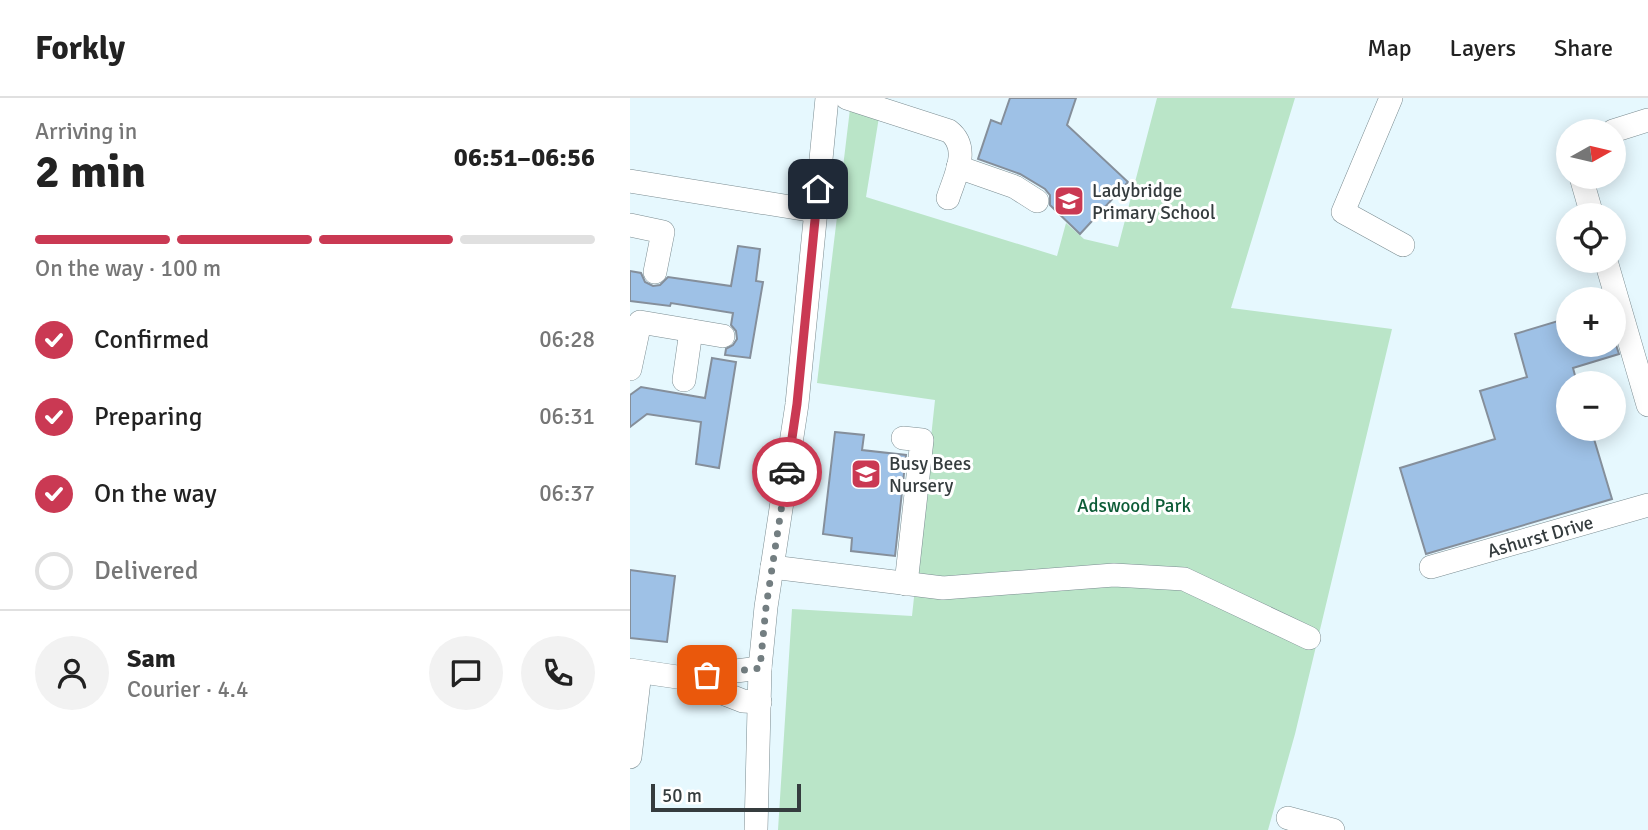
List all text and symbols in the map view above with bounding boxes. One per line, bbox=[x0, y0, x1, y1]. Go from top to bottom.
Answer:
text: Forkly bbox=[35, 28, 125, 69]
text: Map bbox=[1367, 33, 1412, 63]
text: Layers bbox=[1450, 33, 1516, 63]
text: Share bbox=[1554, 33, 1613, 63]
text: Arriving in bbox=[35, 117, 137, 146]
north arrow bbox=[1556, 119, 1626, 189]
map controls bbox=[1556, 119, 1626, 441]
text: 06:51–06:56 bbox=[454, 142, 595, 174]
text: 2 min bbox=[35, 144, 146, 200]
pin bbox=[788, 159, 848, 219]
icon: home bbox=[799, 170, 837, 208]
place label: Ladybridge Primary School bbox=[1092, 179, 1215, 225]
school or university icon: Ladybridge Primary School bbox=[1052, 184, 1086, 218]
button: locate bbox=[1556, 203, 1626, 273]
text: On the way · 100 m bbox=[35, 254, 221, 283]
button: + bbox=[1556, 287, 1626, 357]
icon: check bbox=[35, 321, 73, 359]
text: Confirmed bbox=[94, 324, 209, 356]
text: 06:28 bbox=[539, 325, 595, 354]
button: − bbox=[1556, 371, 1626, 441]
icon: check bbox=[35, 398, 73, 436]
text: Preparing bbox=[94, 401, 202, 433]
text: 06:31 bbox=[539, 402, 595, 431]
courier bbox=[752, 437, 822, 507]
place label: Busy Bees Nursery bbox=[889, 452, 971, 498]
icon: car bbox=[768, 453, 806, 491]
school or university icon: Busy Bees Nursery bbox=[849, 457, 883, 491]
icon: check bbox=[35, 475, 73, 513]
text: On the way bbox=[94, 478, 217, 510]
text: 06:37 bbox=[539, 479, 595, 508]
park label: Adswood Park bbox=[1077, 494, 1191, 518]
street label: Ashurst Drive bbox=[1484, 510, 1596, 564]
text: Delivered bbox=[94, 555, 199, 587]
button: person bbox=[35, 636, 109, 710]
button: chat bbox=[429, 636, 503, 710]
button: phone bbox=[521, 636, 595, 710]
text: Sam bbox=[127, 643, 176, 675]
pin bbox=[677, 645, 737, 705]
icon: bag bbox=[688, 656, 726, 694]
text: Courier · 4.4 bbox=[127, 675, 248, 704]
scale bar bbox=[651, 781, 802, 813]
text: 50 m bbox=[662, 784, 702, 808]

